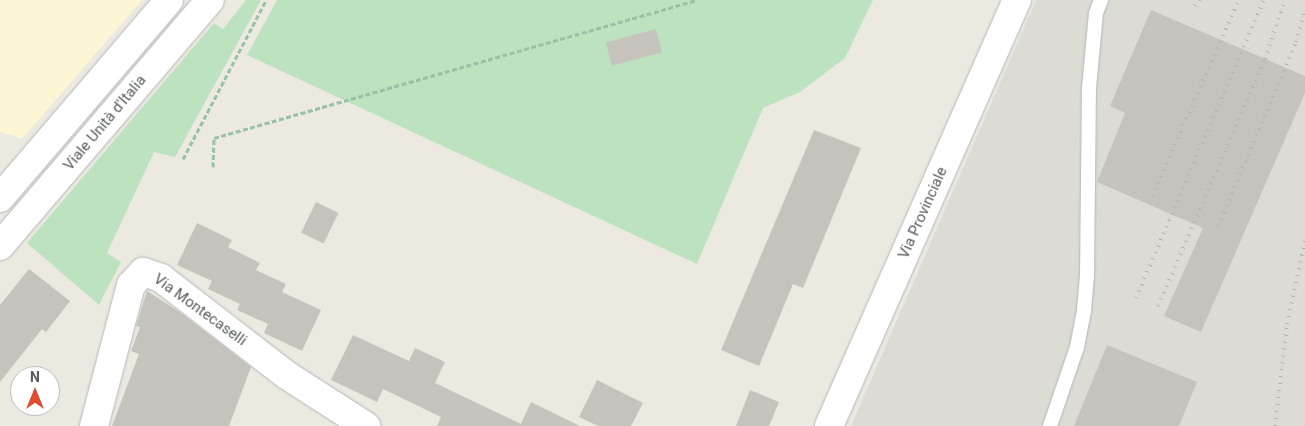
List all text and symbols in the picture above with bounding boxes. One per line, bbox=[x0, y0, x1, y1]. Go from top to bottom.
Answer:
street label: Viale Unità d'Italia bbox=[60, 72, 150, 174]
street label: Via Provinciale bbox=[895, 164, 951, 262]
street label: Via Montecaselli bbox=[150, 270, 250, 350]
north arrow bbox=[10, 366, 60, 416]
text: N bbox=[30, 369, 40, 385]

